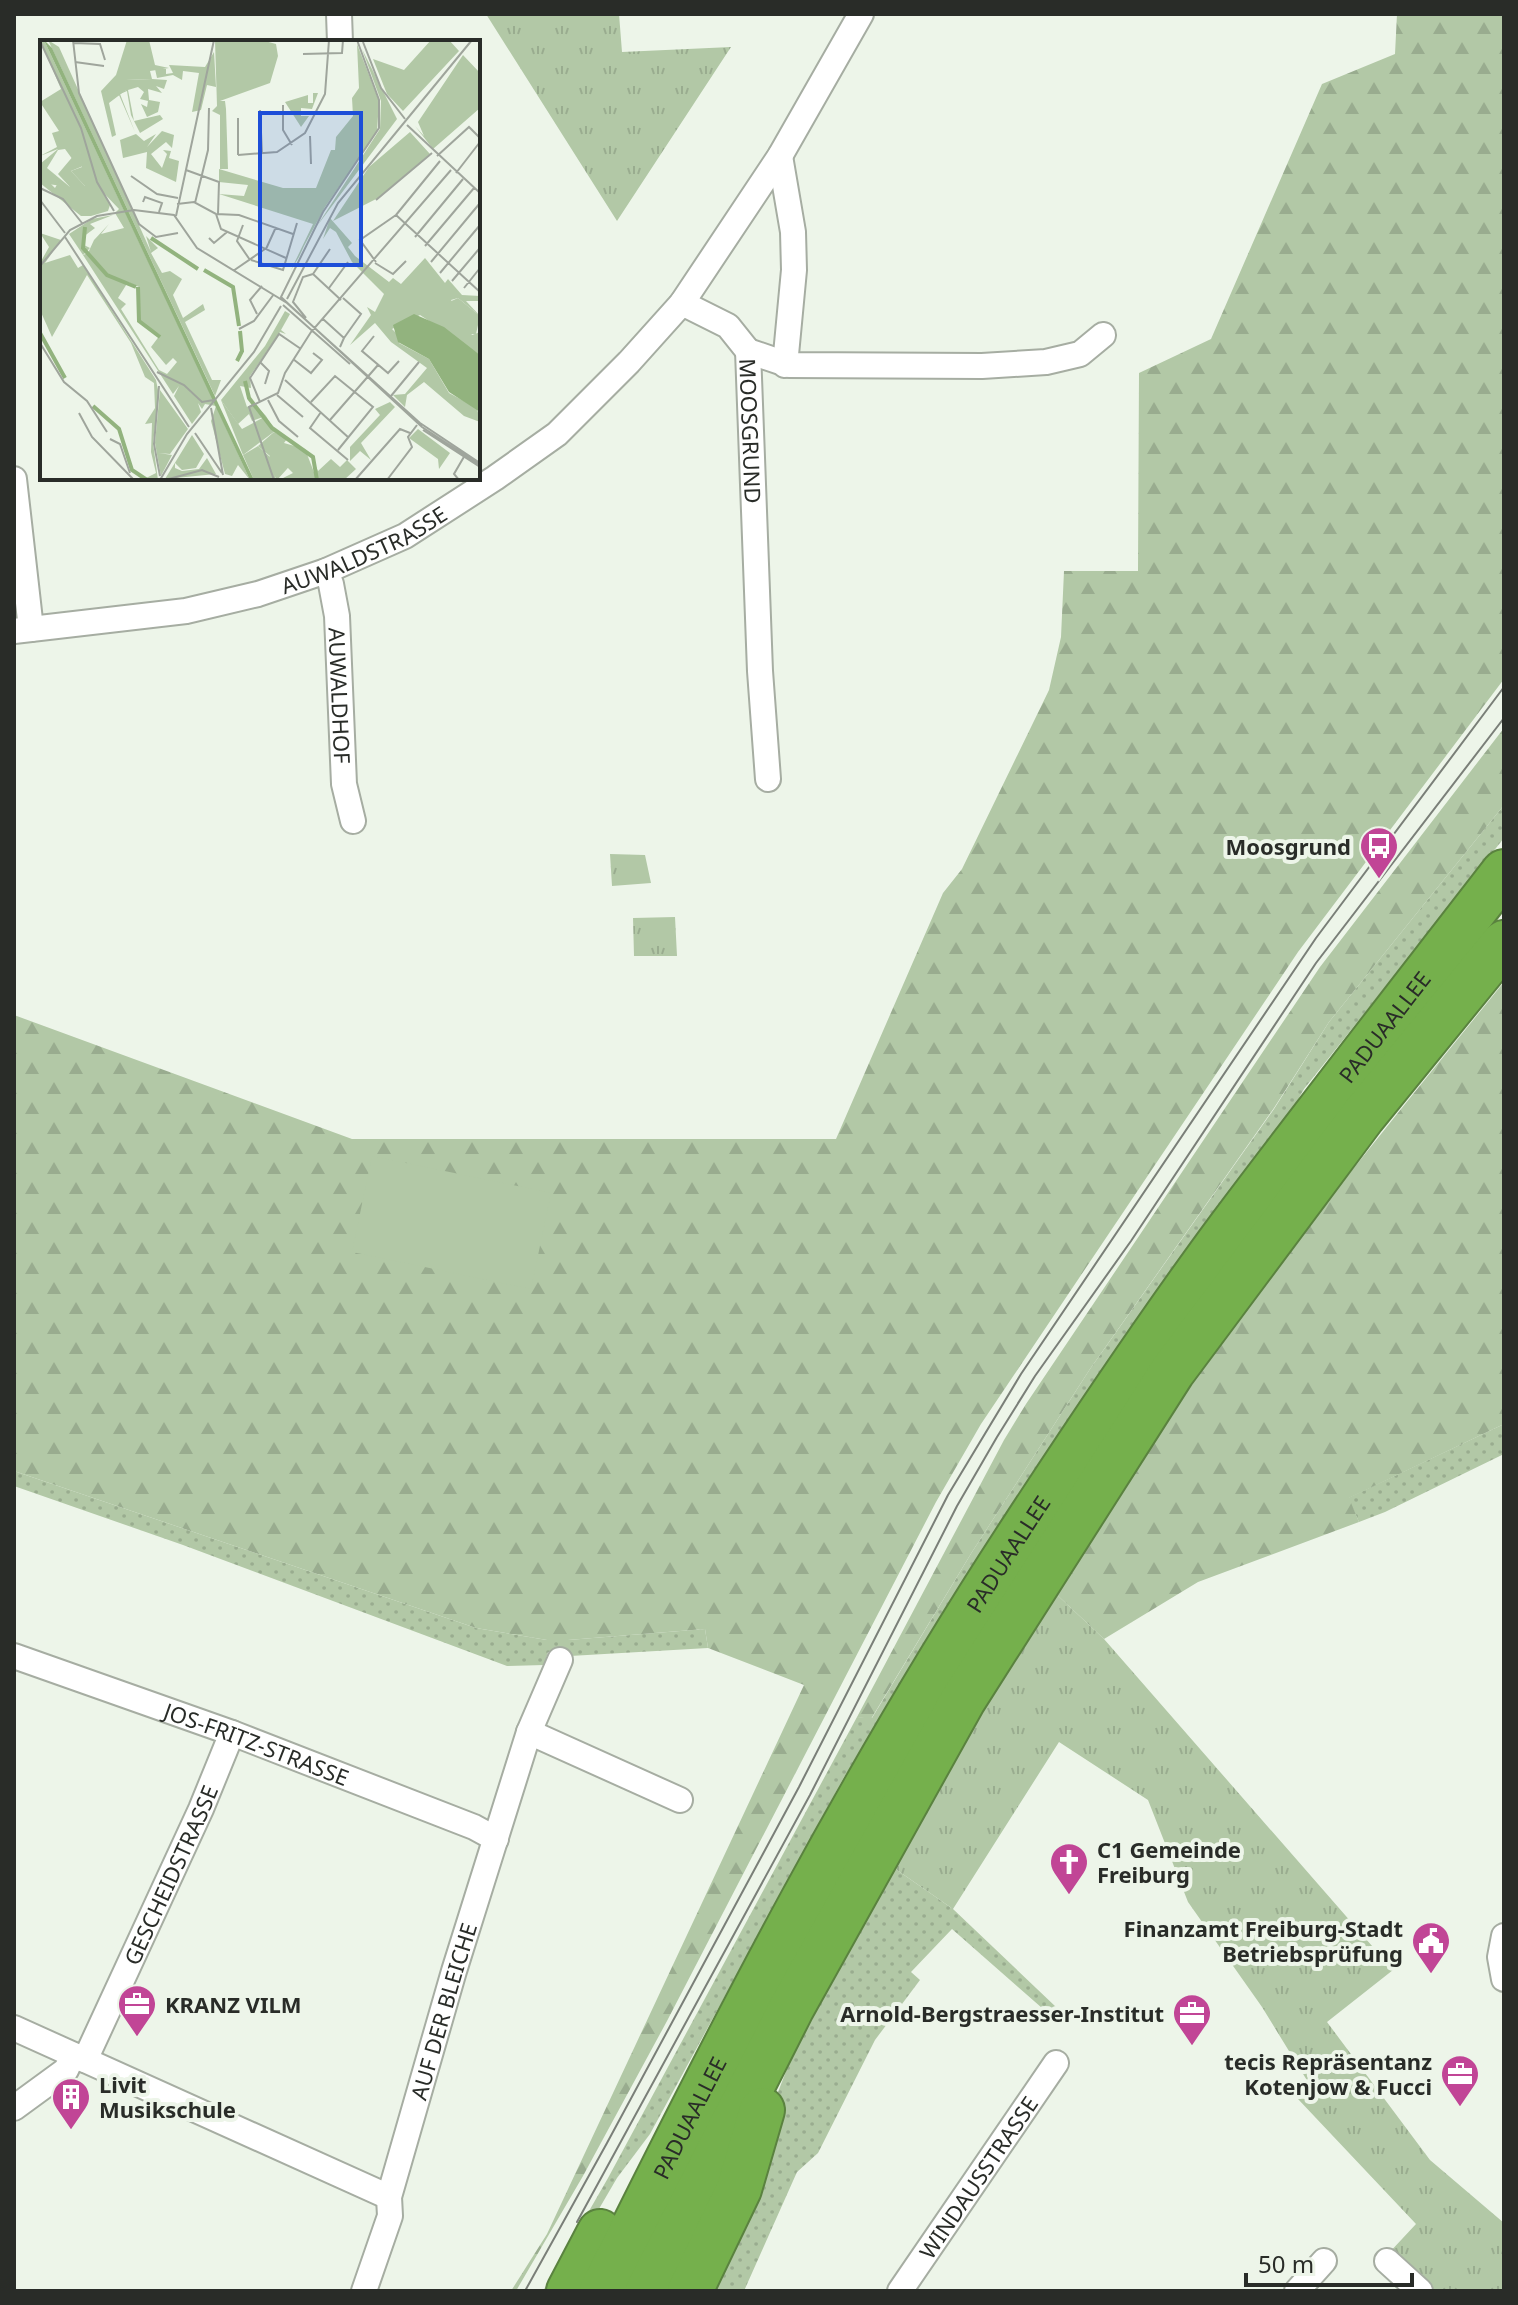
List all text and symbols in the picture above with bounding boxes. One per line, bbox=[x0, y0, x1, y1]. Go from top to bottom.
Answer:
inset map bbox=[40, 40, 480, 480]
street label: MOOSGRUND bbox=[733, 358, 769, 504]
street label: AUWALDSTRASSE bbox=[277, 498, 452, 600]
street label: AUWALDHOF bbox=[322, 627, 358, 764]
bus stop icon: Moosgrund bbox=[1358, 825, 1400, 880]
place label: Moosgrund bbox=[1225, 831, 1351, 861]
street label: PADUAALLEE bbox=[1331, 965, 1437, 1089]
street label: PADUAALLEE bbox=[959, 1489, 1056, 1618]
street label: JOS-FRITZ-STRASSE bbox=[158, 1695, 353, 1792]
street label: GESCHEIDSTRASSE bbox=[116, 1780, 224, 1970]
place label: C1 Gemeinde Freiburg bbox=[1097, 1834, 1241, 1889]
church icon: C1 Gemeinde Freiburg bbox=[1048, 1841, 1090, 1896]
place label: Finanzamt Freiburg-Stadt Betriebsprüfung bbox=[1124, 1913, 1403, 1968]
street label: AUF DER BLEICHE bbox=[403, 1919, 483, 2103]
public building icon: Finanzamt Freiburg-Stadt Betriebsprüfung bbox=[1410, 1920, 1452, 1975]
office icon: KRANZ VILM bbox=[116, 1983, 158, 2038]
place label: KRANZ VILM bbox=[165, 1989, 302, 2019]
office icon: Arnold-Bergstraesser-Institut bbox=[1171, 1992, 1213, 2047]
place label: Arnold-Bergstraesser-Institut bbox=[840, 1998, 1164, 2028]
place label: tecis Repräsentanz Kotenjow & Fucci bbox=[1224, 2046, 1432, 2101]
street label: PADUAALLEE bbox=[645, 2051, 733, 2184]
office icon: tecis Repräsentanz Kotenjow & Fucci bbox=[1439, 2053, 1481, 2108]
place label: Livit Musikschule bbox=[99, 2069, 236, 2124]
building icon: Livit Musikschule bbox=[50, 2076, 92, 2131]
street label: WINDAUSSTRASSE bbox=[912, 2090, 1044, 2264]
scale bar bbox=[1246, 2237, 1412, 2287]
text: 50 m bbox=[1258, 2247, 1314, 2280]

